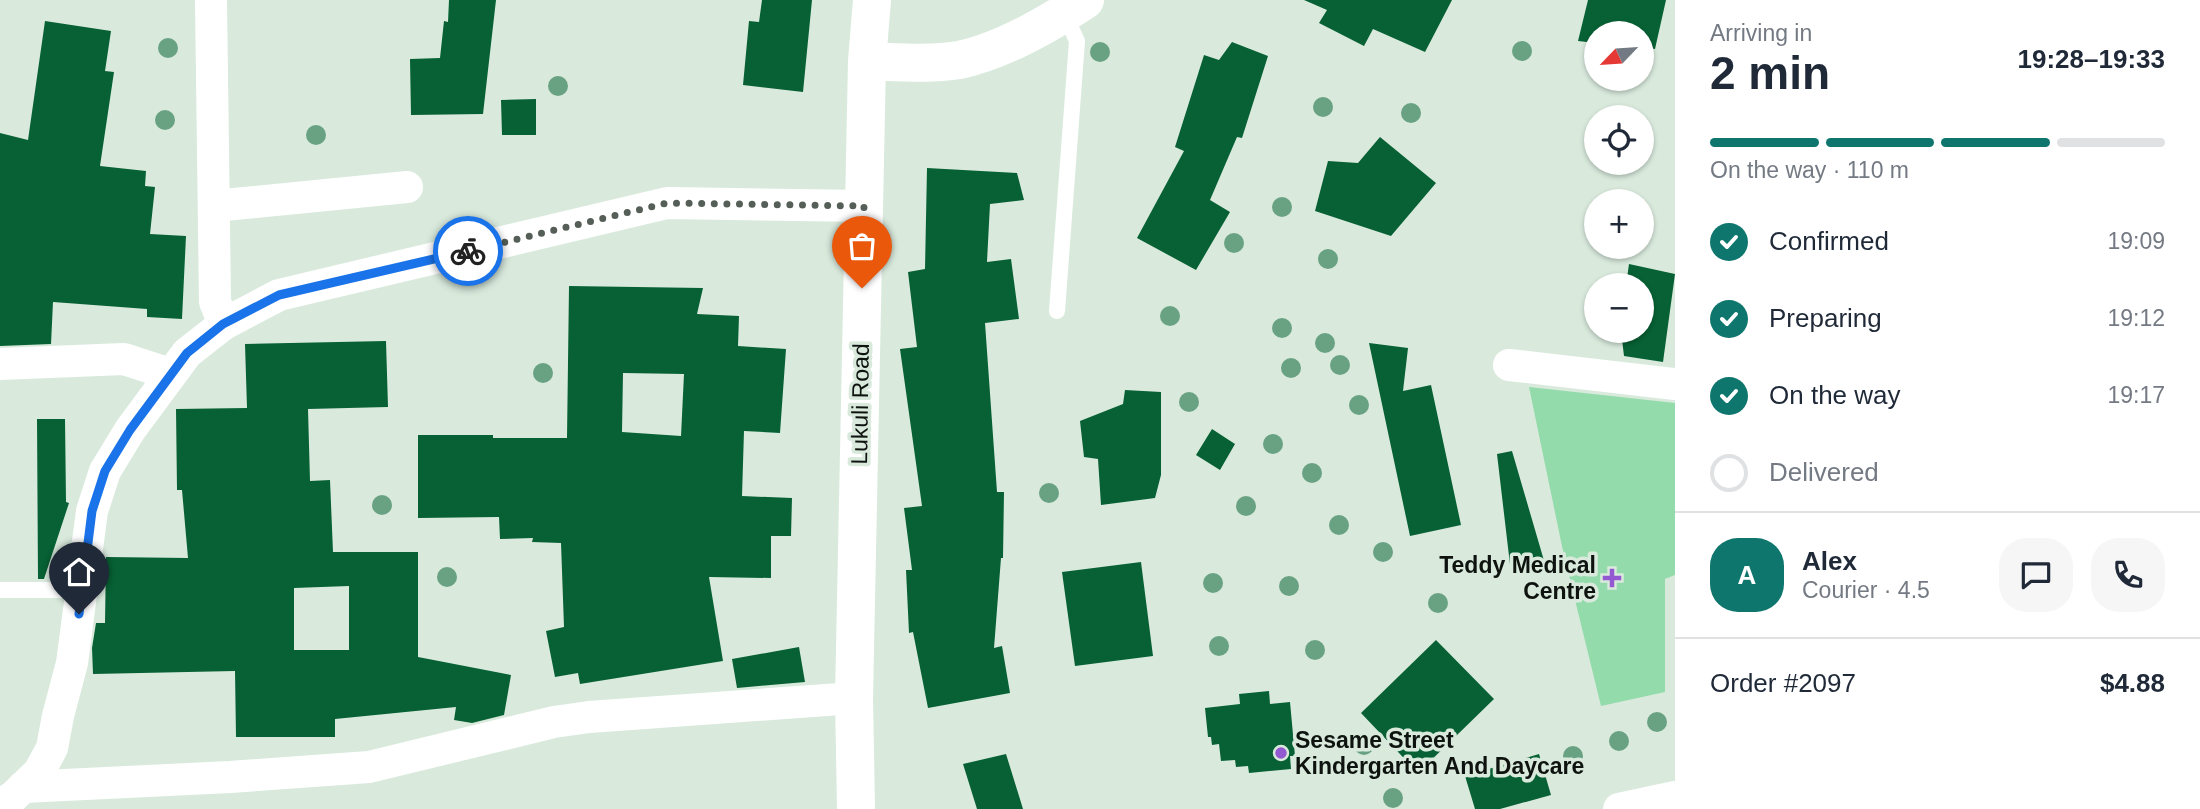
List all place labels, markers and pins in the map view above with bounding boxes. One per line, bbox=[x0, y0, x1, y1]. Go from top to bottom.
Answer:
pin bbox=[832, 216, 892, 288]
pin bbox=[49, 542, 109, 614]
place label: Teddy Medical Centre bbox=[1439, 552, 1596, 604]
marker: Teddy Medical Centre bbox=[1602, 568, 1622, 588]
place label: Sesame Street Kindergarten And Daycare bbox=[1295, 727, 1584, 779]
marker: Sesame Street Kindergarten And Daycare bbox=[1273, 745, 1289, 761]

